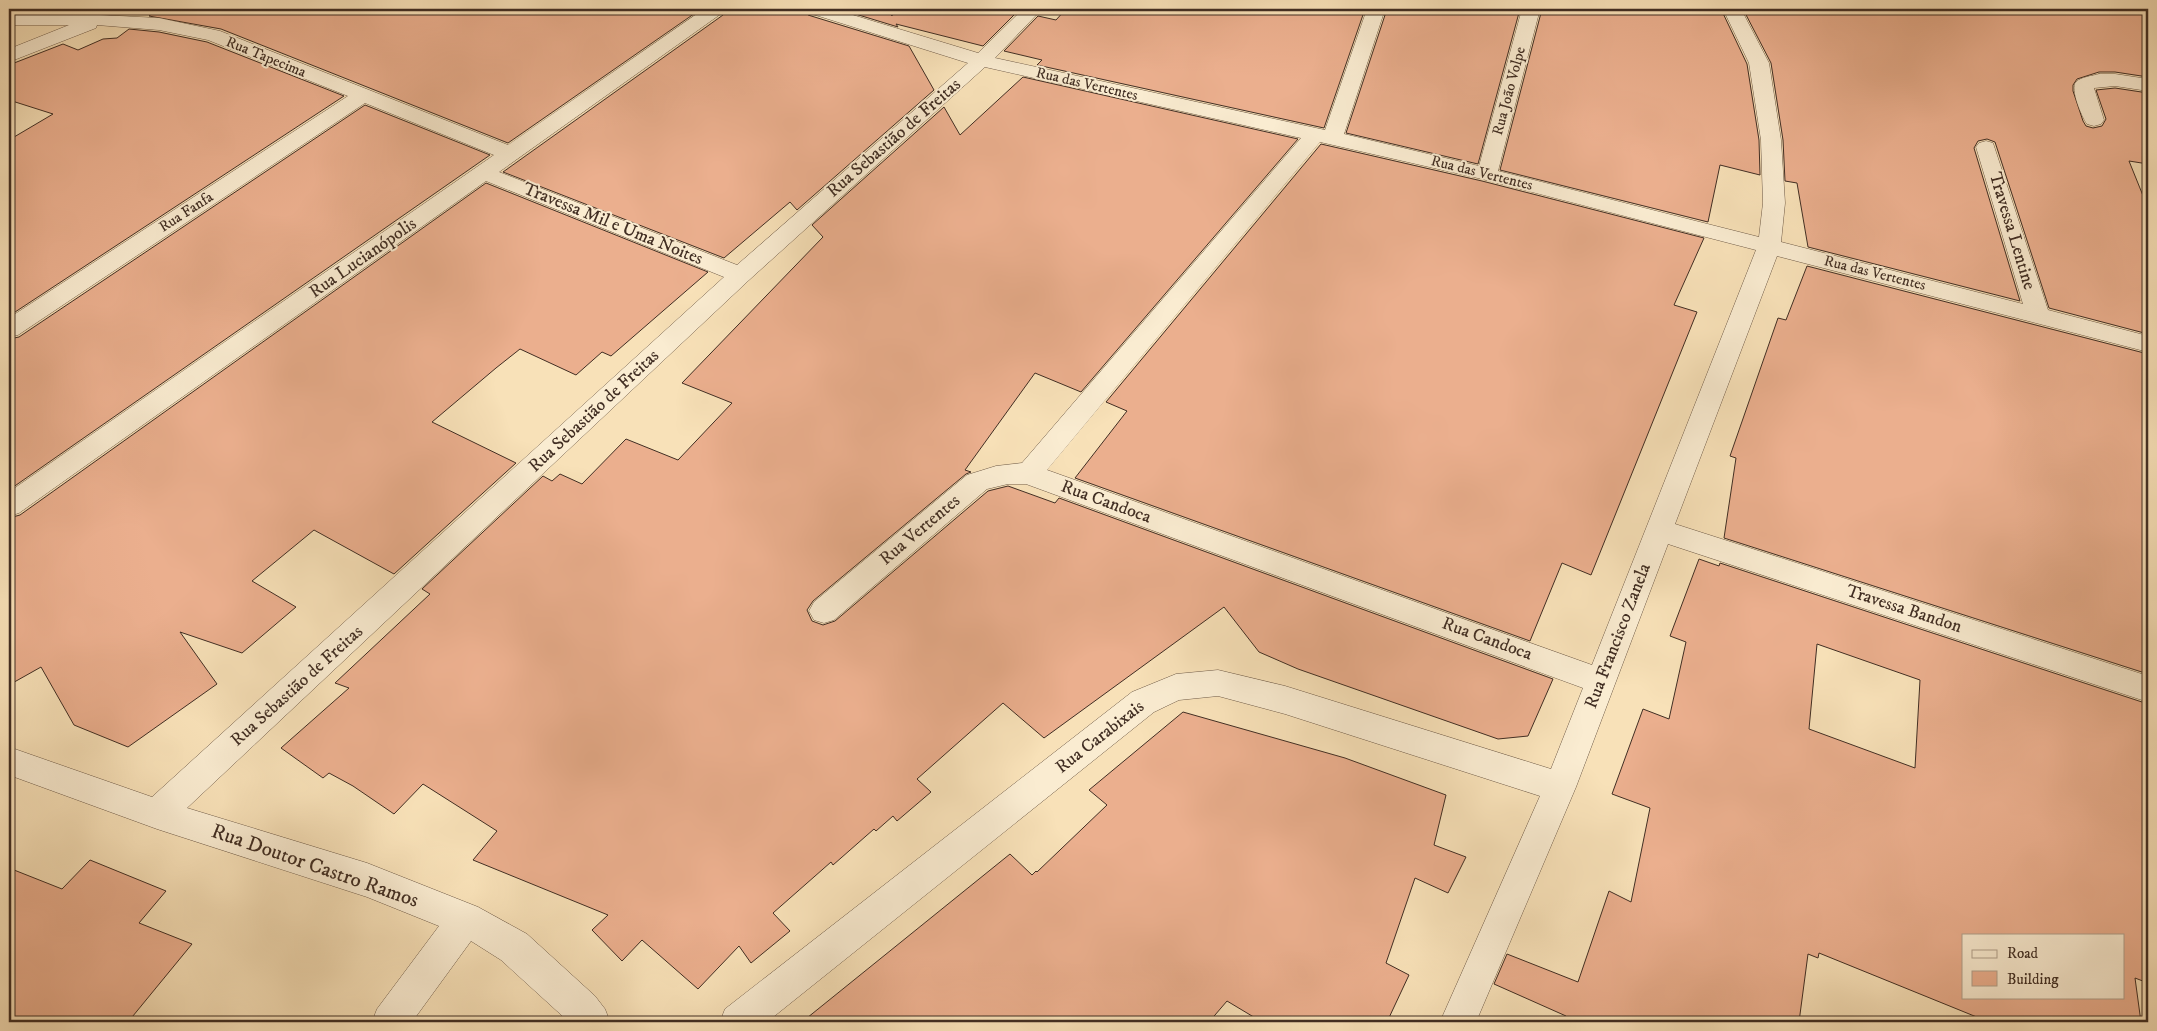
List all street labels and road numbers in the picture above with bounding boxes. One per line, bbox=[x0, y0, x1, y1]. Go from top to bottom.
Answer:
street label: Rua Tapecima bbox=[223, 32, 309, 82]
street label: Rua João Volpe bbox=[1488, 45, 1530, 137]
street label: Rua das Vertentes bbox=[1034, 63, 1140, 105]
street label: Rua Sebastião de Freitas bbox=[822, 74, 966, 202]
street label: Rua das Vertentes bbox=[1429, 151, 1535, 195]
street label: Travessa Lentine bbox=[1984, 170, 2040, 292]
street label: Travessa Mil e Uma Noites bbox=[520, 178, 706, 270]
street label: Rua Fanfa bbox=[155, 187, 217, 237]
street label: Rua Lucianópolis bbox=[305, 213, 421, 303]
street label: Rua das Vertentes bbox=[1822, 251, 1928, 295]
street label: Rua Sebastião de Freitas bbox=[524, 345, 664, 477]
street label: Rua Candoca bbox=[1058, 476, 1154, 529]
street label: Rua Vertentes bbox=[875, 490, 965, 570]
street label: Rua Francisco Zanela bbox=[1580, 560, 1656, 712]
street label: Travessa Bandon bbox=[1843, 580, 1965, 638]
street label: Rua Candoca bbox=[1439, 613, 1535, 666]
street label: Rua Sebastião de Freitas bbox=[226, 621, 368, 751]
street label: Rua Carabixais bbox=[1051, 696, 1149, 778]
street label: Rua Doutor Castro Ramos bbox=[208, 818, 422, 914]

